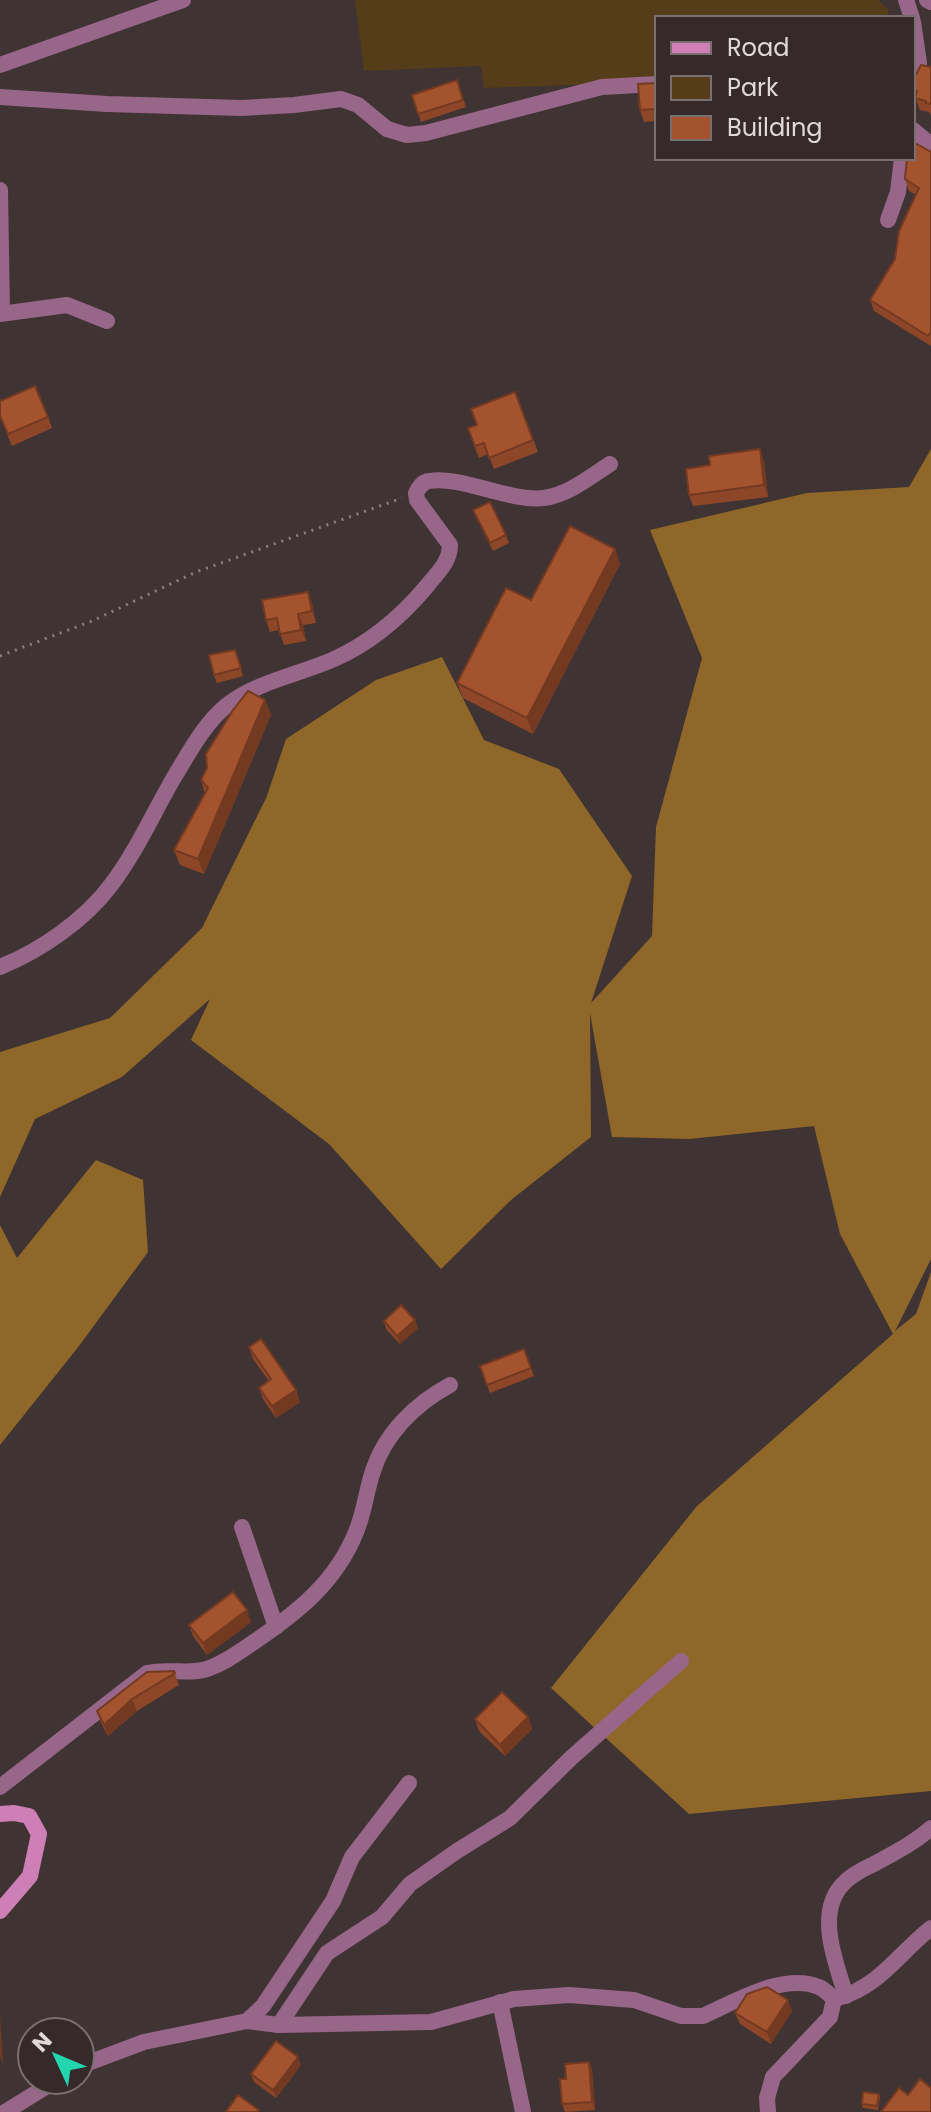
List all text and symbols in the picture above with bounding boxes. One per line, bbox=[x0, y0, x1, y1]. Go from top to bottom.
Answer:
legend bbox=[655, 16, 915, 160]
text: Road bbox=[727, 31, 789, 64]
text: Park bbox=[727, 71, 779, 104]
text: Building bbox=[727, 111, 823, 144]
north arrow bbox=[16, 2016, 96, 2096]
text: N bbox=[25, 2026, 59, 2059]

